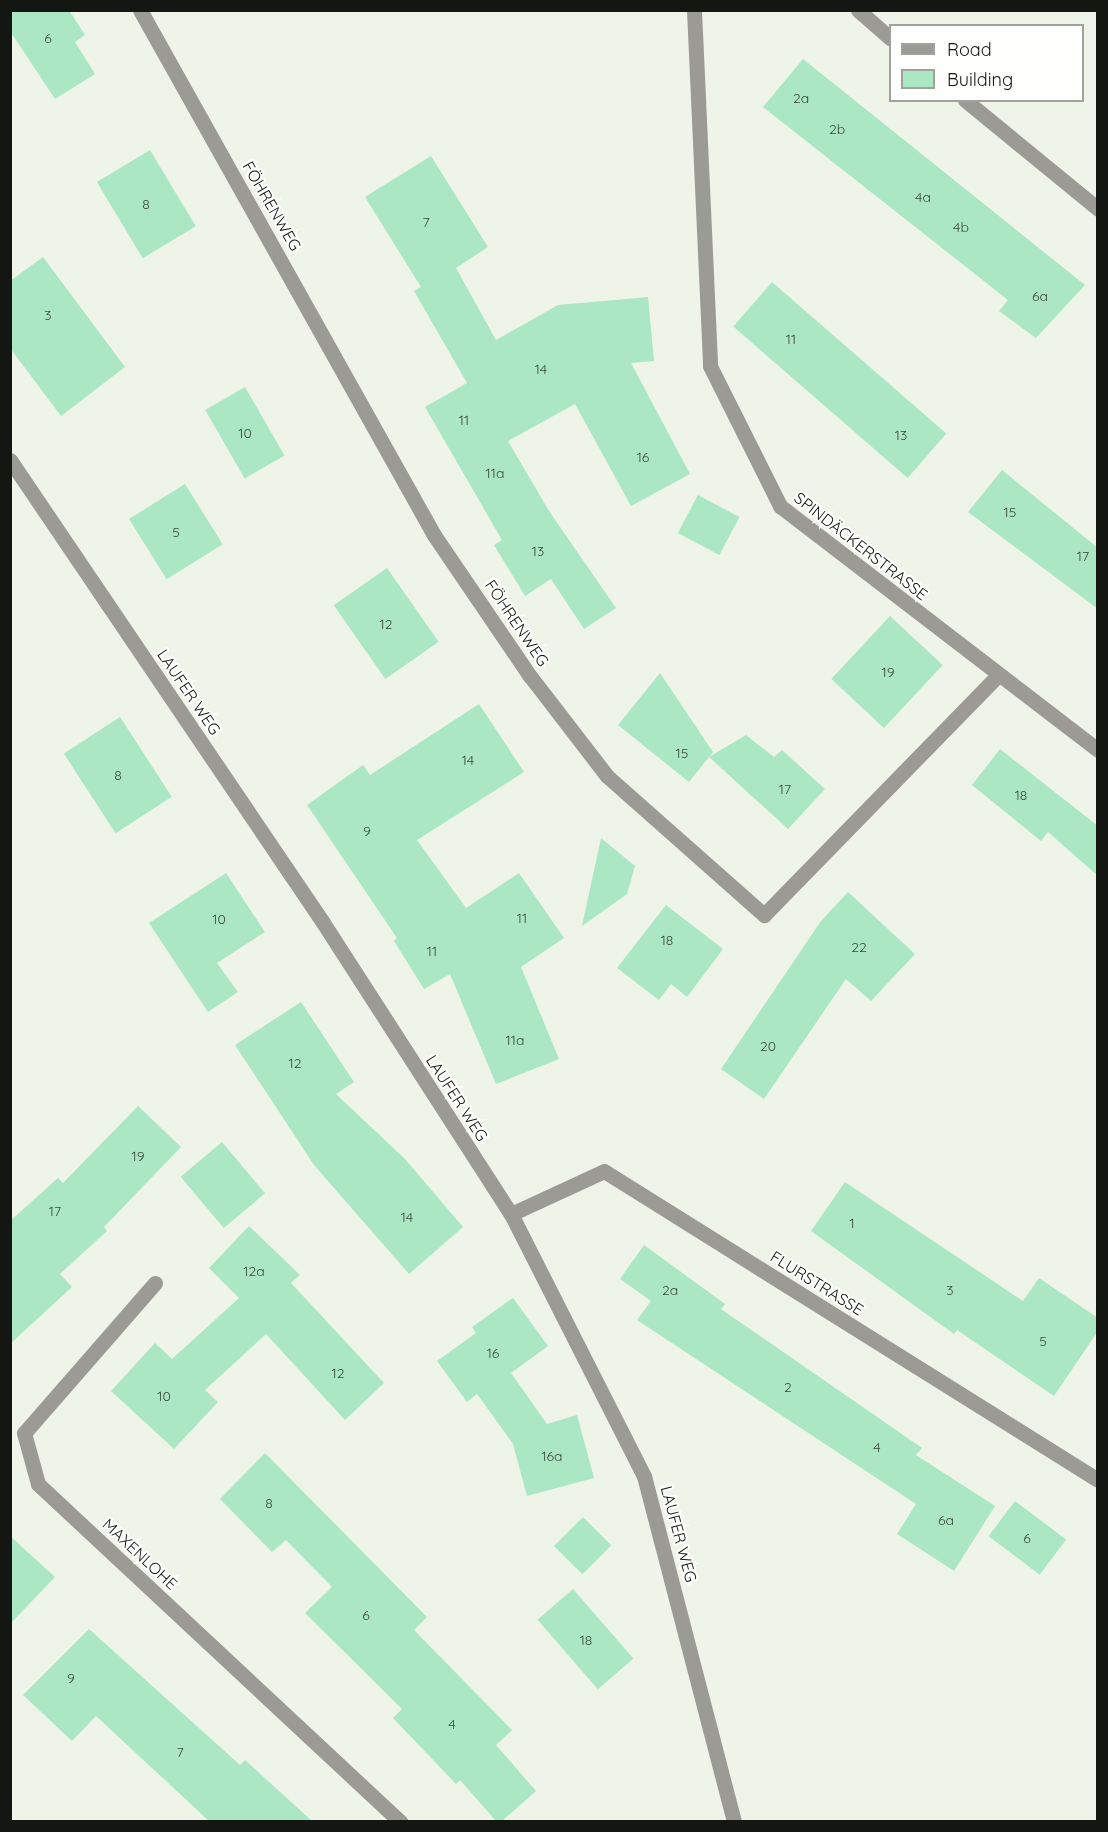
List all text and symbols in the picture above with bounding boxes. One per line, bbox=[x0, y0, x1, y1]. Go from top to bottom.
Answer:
legend bbox=[889, 24, 1084, 102]
house number: 6 bbox=[44, 30, 52, 46]
text: Road bbox=[947, 38, 992, 61]
text: Building bbox=[947, 68, 1013, 91]
house number: 2a bbox=[793, 90, 809, 106]
house number: 2b bbox=[829, 121, 845, 137]
street label: FÖHRENWEG bbox=[239, 158, 305, 254]
house number: 4a bbox=[915, 189, 931, 205]
house number: 8 bbox=[142, 196, 150, 212]
house number: 7 bbox=[422, 214, 430, 230]
house number: 4b bbox=[953, 219, 969, 235]
house number: 6a bbox=[1032, 288, 1048, 304]
house number: 3 bbox=[44, 307, 52, 323]
house number: 11 bbox=[786, 331, 796, 347]
house number: 14 bbox=[535, 361, 547, 377]
house number: 11 bbox=[459, 412, 469, 428]
house number: 10 bbox=[238, 425, 252, 441]
house number: 13 bbox=[895, 427, 907, 443]
house number: 16 bbox=[637, 449, 649, 465]
house number: 11a bbox=[486, 465, 504, 481]
street label: SPINDÄCKERSTRASSE bbox=[791, 488, 931, 604]
house number: 15 bbox=[1004, 504, 1016, 520]
house number: 5 bbox=[172, 524, 180, 540]
house number: 13 bbox=[532, 543, 544, 559]
house number: 17 bbox=[1077, 548, 1089, 564]
street label: FÖHRENWEG bbox=[481, 576, 553, 670]
house number: 12 bbox=[380, 616, 392, 632]
street label: LAUFER WEG bbox=[153, 646, 225, 738]
house number: 19 bbox=[882, 664, 894, 680]
house number: 15 bbox=[676, 745, 688, 761]
house number: 14 bbox=[462, 752, 474, 768]
house number: 8 bbox=[114, 767, 122, 783]
house number: 17 bbox=[779, 781, 791, 797]
house number: 18 bbox=[1015, 787, 1027, 803]
house number: 9 bbox=[363, 823, 371, 839]
house number: 11 bbox=[517, 910, 527, 926]
house number: 10 bbox=[212, 911, 226, 927]
house number: 18 bbox=[661, 932, 673, 948]
house number: 22 bbox=[851, 939, 867, 955]
house number: 11 bbox=[427, 943, 437, 959]
house number: 11a bbox=[506, 1032, 524, 1048]
house number: 20 bbox=[760, 1038, 776, 1054]
street label: LAUFER WEG bbox=[422, 1051, 492, 1145]
house number: 12 bbox=[289, 1055, 301, 1071]
house number: 19 bbox=[132, 1148, 144, 1164]
house number: 17 bbox=[49, 1203, 61, 1219]
house number: 14 bbox=[401, 1209, 413, 1225]
house number: 1 bbox=[849, 1215, 855, 1231]
street label: FLURSTRASSE bbox=[767, 1247, 867, 1319]
house number: 12a bbox=[243, 1263, 265, 1279]
house number: 2a bbox=[662, 1282, 678, 1298]
house number: 3 bbox=[946, 1282, 954, 1298]
house number: 5 bbox=[1039, 1333, 1047, 1349]
house number: 16 bbox=[487, 1345, 499, 1361]
house number: 12 bbox=[332, 1365, 344, 1381]
house number: 2 bbox=[784, 1379, 792, 1395]
house number: 10 bbox=[157, 1388, 171, 1404]
house number: 4 bbox=[873, 1439, 881, 1455]
house number: 16a bbox=[541, 1448, 563, 1464]
street label: LAUFER WEG bbox=[657, 1484, 701, 1584]
house number: 8 bbox=[265, 1495, 273, 1511]
house number: 6a bbox=[938, 1512, 954, 1528]
street label: MAXENLOHE bbox=[99, 1515, 181, 1593]
house number: 6 bbox=[1023, 1530, 1031, 1546]
house number: 6 bbox=[362, 1607, 370, 1623]
house number: 18 bbox=[580, 1632, 592, 1648]
house number: 9 bbox=[67, 1670, 75, 1686]
house number: 4 bbox=[448, 1716, 456, 1732]
house number: 7 bbox=[176, 1744, 184, 1760]

